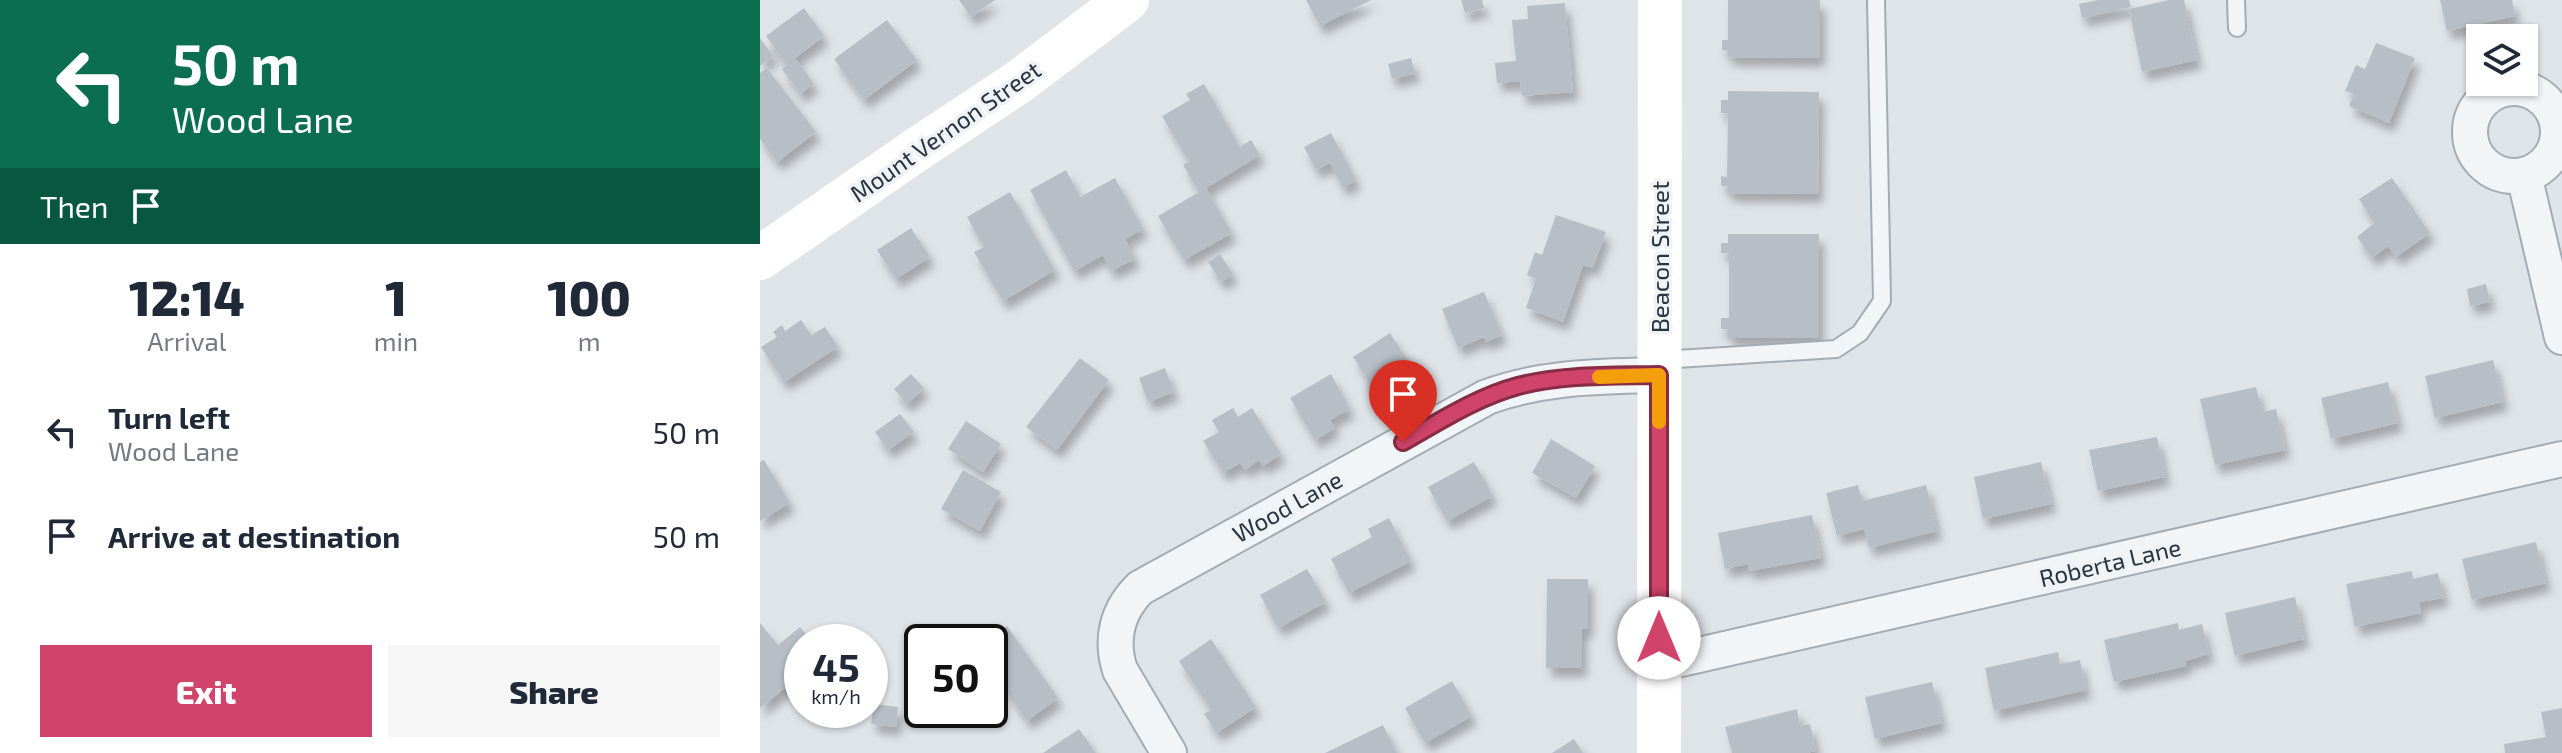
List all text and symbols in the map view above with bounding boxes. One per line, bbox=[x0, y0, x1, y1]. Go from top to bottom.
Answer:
map controls bbox=[2466, 24, 2538, 96]
button: layers bbox=[2466, 24, 2538, 96]
text: 50 m bbox=[172, 29, 300, 96]
icon: left bbox=[40, 32, 144, 136]
street label: Mount Vernon Street bbox=[844, 54, 1046, 208]
text: Wood Lane bbox=[172, 97, 354, 140]
street label: Beacon Street bbox=[1645, 181, 1674, 333]
icon: arrive bbox=[124, 184, 168, 228]
text: Then bbox=[40, 188, 108, 224]
text: 12:14 bbox=[129, 268, 245, 326]
text: 1 bbox=[385, 268, 407, 326]
text: 100 bbox=[547, 268, 631, 326]
text: Arrival bbox=[147, 325, 226, 356]
text: min bbox=[374, 325, 418, 356]
text: m bbox=[578, 325, 600, 356]
pin bbox=[1369, 360, 1437, 442]
icon: arrive bbox=[1381, 372, 1425, 416]
text: Turn left bbox=[108, 399, 230, 435]
icon: left bbox=[40, 410, 84, 454]
text: 50 m bbox=[653, 414, 720, 450]
text: Wood Lane bbox=[108, 435, 239, 466]
street label: Wood Lane bbox=[1227, 464, 1347, 548]
icon: arrive bbox=[40, 514, 84, 558]
text: Arrive at destination bbox=[108, 518, 400, 554]
text: 50 m bbox=[653, 518, 720, 554]
street label: Roberta Lane bbox=[2036, 532, 2184, 592]
position arrow bbox=[1617, 596, 1701, 680]
speed limit sign: 50 bbox=[904, 624, 1008, 728]
text: 45 bbox=[812, 642, 860, 690]
button: Exit bbox=[40, 645, 372, 737]
button: Share bbox=[388, 645, 720, 737]
text: km/h bbox=[811, 684, 861, 708]

